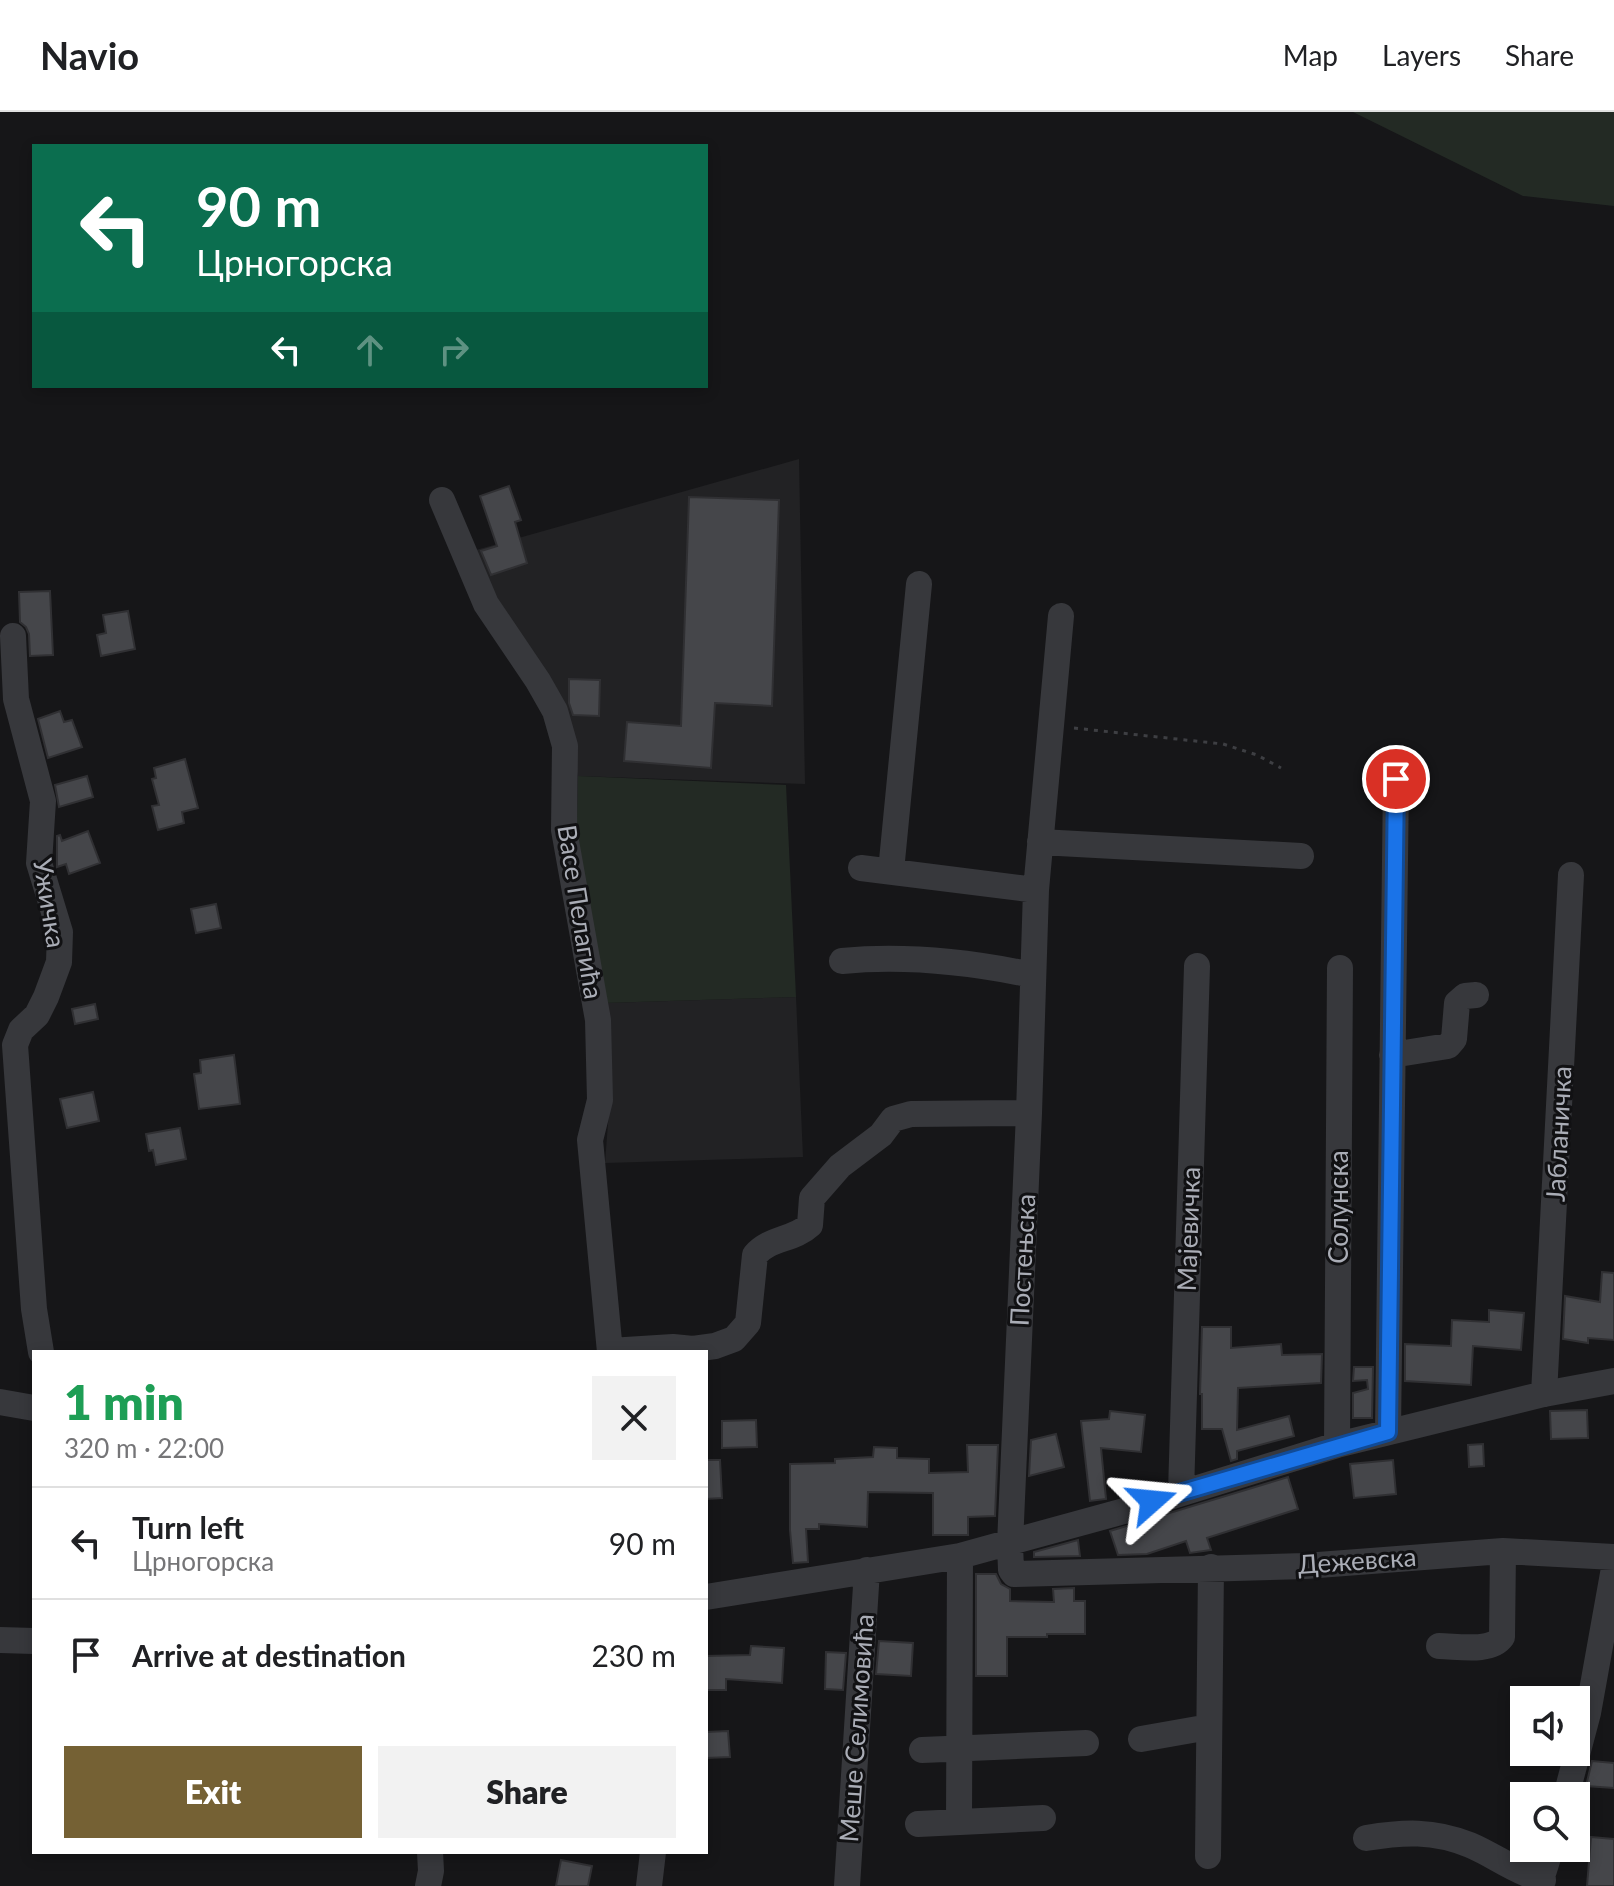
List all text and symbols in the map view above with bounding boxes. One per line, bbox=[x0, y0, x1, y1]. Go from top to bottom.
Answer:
text: Navio bbox=[40, 32, 139, 78]
text: Map bbox=[1283, 38, 1338, 72]
text: Layers bbox=[1382, 38, 1461, 72]
text: Share bbox=[1505, 38, 1574, 72]
text: 90 m bbox=[196, 172, 321, 239]
icon: left bbox=[64, 176, 168, 280]
text: Црногорска bbox=[196, 240, 393, 284]
icon: left bbox=[264, 328, 308, 372]
icon: ahead bbox=[348, 328, 392, 372]
icon: right bbox=[432, 328, 476, 372]
pin bbox=[1362, 745, 1430, 813]
icon: arrive bbox=[1374, 757, 1418, 801]
street label: Васе Пелагића bbox=[551, 823, 611, 1001]
street label: Ужичка bbox=[27, 856, 73, 950]
street label: Јабланичка bbox=[1538, 1065, 1578, 1203]
street label: Солунска bbox=[1322, 1150, 1354, 1264]
street label: Мајевичка bbox=[1170, 1166, 1206, 1292]
street label: Постењска bbox=[1003, 1193, 1041, 1327]
text: 1 min bbox=[64, 1373, 184, 1430]
button: close bbox=[592, 1376, 676, 1460]
text: 320 m · 22:00 bbox=[64, 1432, 224, 1464]
position arrow bbox=[1110, 1459, 1194, 1543]
text: Turn left bbox=[132, 1509, 244, 1545]
icon: left bbox=[64, 1521, 108, 1565]
text: 90 m bbox=[609, 1525, 676, 1561]
street label: Дежевска bbox=[1297, 1540, 1417, 1580]
text: Црногорска bbox=[132, 1545, 274, 1577]
street label: Меше Селимовића bbox=[832, 1613, 880, 1843]
icon: arrive bbox=[64, 1633, 108, 1677]
text: Arrive at destination bbox=[132, 1637, 406, 1673]
text: 230 m bbox=[591, 1637, 676, 1673]
map controls bbox=[1510, 1686, 1590, 1862]
button: sound bbox=[1510, 1686, 1590, 1766]
button: Exit bbox=[64, 1746, 362, 1838]
button: Share bbox=[378, 1746, 676, 1838]
button: search bbox=[1510, 1782, 1590, 1862]

